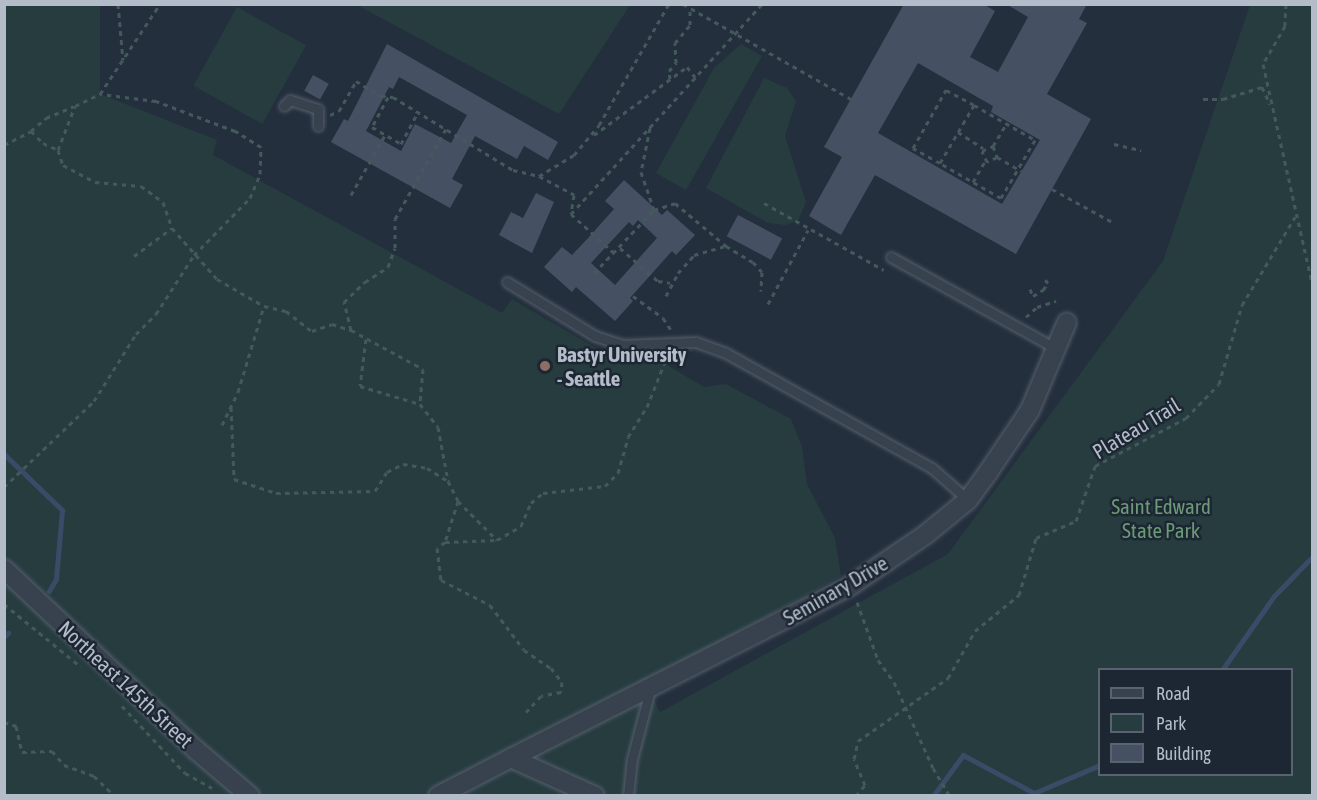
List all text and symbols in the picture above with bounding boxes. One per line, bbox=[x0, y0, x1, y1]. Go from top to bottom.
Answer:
place label: Bastyr University - Seattle bbox=[557, 341, 686, 391]
marker: Bastyr University - Seattle bbox=[538, 359, 552, 373]
street label: Plateau Trail bbox=[1088, 392, 1184, 464]
park label: Saint Edward State Park bbox=[1111, 493, 1211, 543]
street label: Seminary Drive bbox=[778, 550, 892, 630]
street label: Northeast 145th Street bbox=[53, 615, 199, 753]
legend bbox=[1098, 668, 1293, 776]
text: Road bbox=[1156, 683, 1190, 704]
text: Park bbox=[1156, 713, 1186, 734]
text: Building bbox=[1156, 743, 1211, 764]

